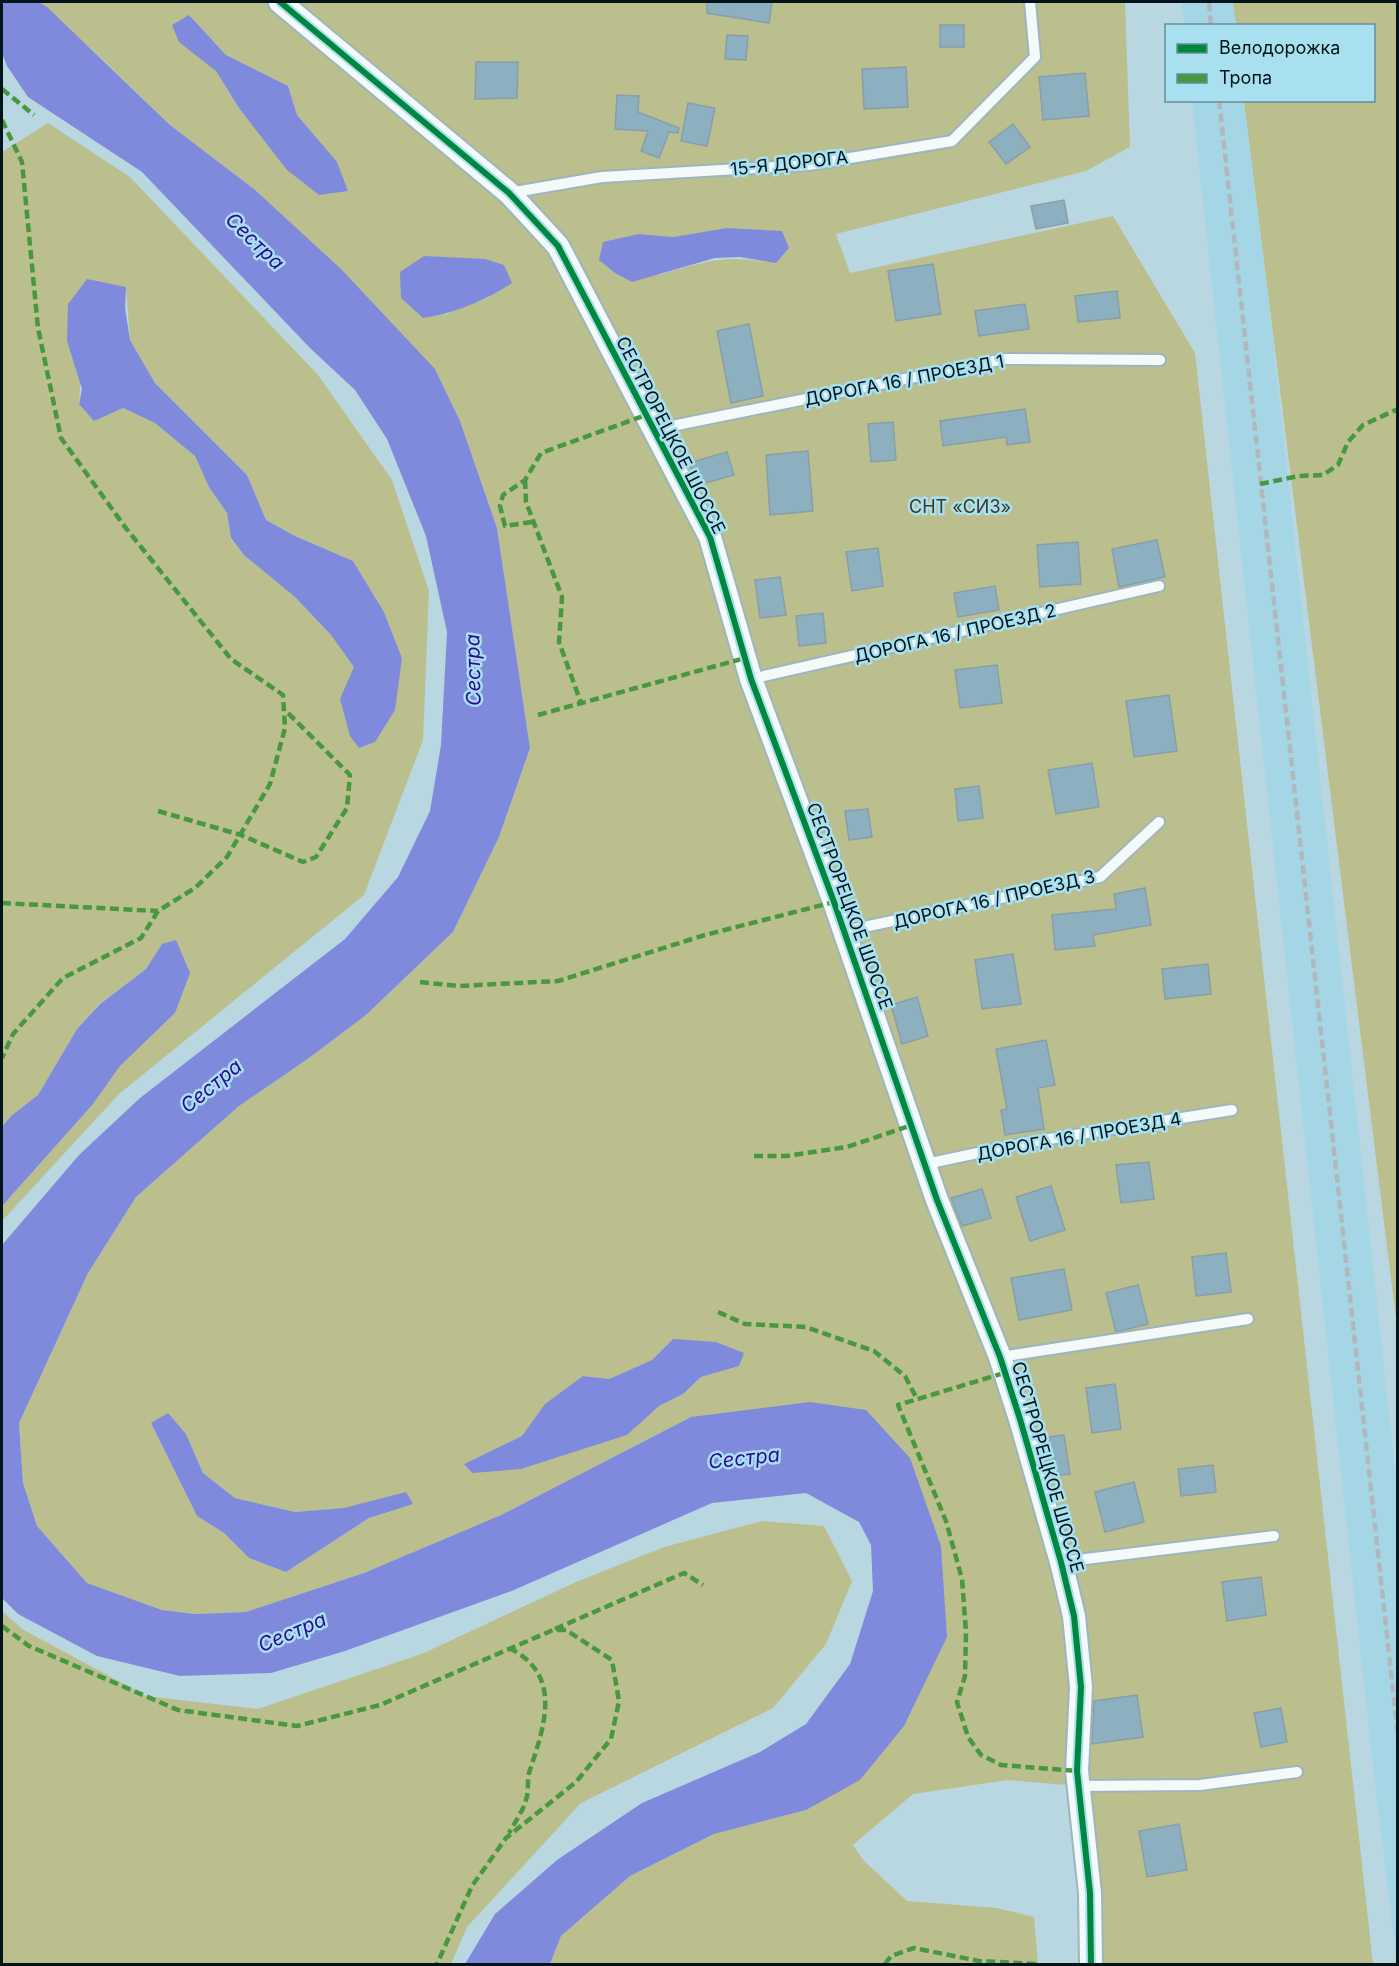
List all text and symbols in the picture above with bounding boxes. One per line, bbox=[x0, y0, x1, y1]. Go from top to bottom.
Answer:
legend bbox=[1165, 24, 1375, 102]
text: Велодорожка bbox=[1219, 37, 1340, 58]
text: Тропа bbox=[1219, 67, 1272, 88]
street label: 15-Я ДОРОГА bbox=[729, 146, 849, 180]
water label: Сестра bbox=[221, 207, 289, 275]
street label: СЕСТРОРЕЦКОЕ ШОССЕ bbox=[612, 333, 730, 537]
street label: ДОРОГА 16 / ПРОЕЗД 1 bbox=[802, 350, 1006, 410]
park label: СНТ «СИЗ» bbox=[909, 496, 1011, 517]
street label: ДОРОГА 16 / ПРОЕЗД 2 bbox=[852, 600, 1058, 666]
water label: Сестра bbox=[460, 634, 486, 706]
street label: СЕСТРОРЕЦКОЕ ШОССЕ bbox=[803, 800, 897, 1012]
street label: ДОРОГА 16 / ПРОЕЗД 3 bbox=[891, 866, 1097, 932]
water label: Сестра bbox=[176, 1054, 246, 1118]
street label: ДОРОГА 16 / ПРОЕЗД 4 bbox=[975, 1108, 1183, 1164]
street label: СЕСТРОРЕЦКОЕ ШОССЕ bbox=[1008, 1359, 1088, 1575]
water label: Сестра bbox=[707, 1442, 781, 1474]
water label: Сестра bbox=[254, 1607, 330, 1657]

